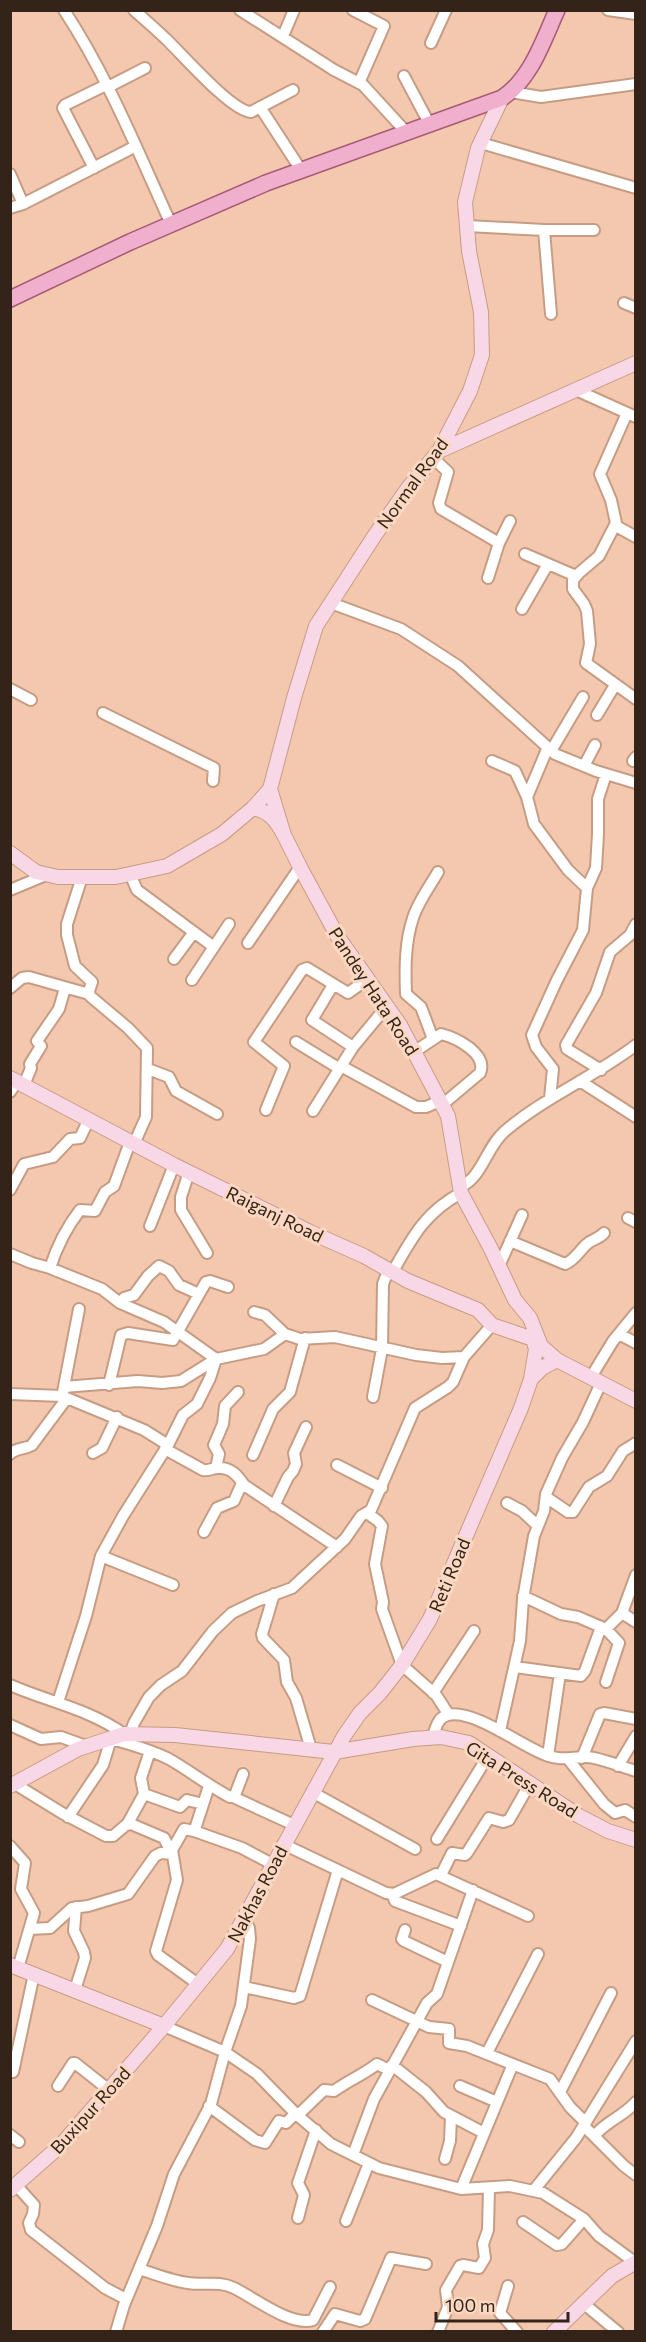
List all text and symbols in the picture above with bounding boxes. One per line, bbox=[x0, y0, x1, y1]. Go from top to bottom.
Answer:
street label: Normal Road bbox=[372, 433, 452, 533]
street label: Pandey Hata Road bbox=[324, 923, 424, 1059]
street label: Raiganj Road bbox=[223, 1181, 327, 1247]
street label: Reti Road bbox=[424, 1535, 474, 1615]
street label: Gita Press Road bbox=[462, 1736, 582, 1822]
street label: Nakhas Road bbox=[222, 1842, 292, 1946]
street label: Buxipur Road bbox=[45, 2062, 135, 2158]
scale bar bbox=[436, 2285, 568, 2323]
text: 100 m bbox=[445, 2294, 495, 2316]

